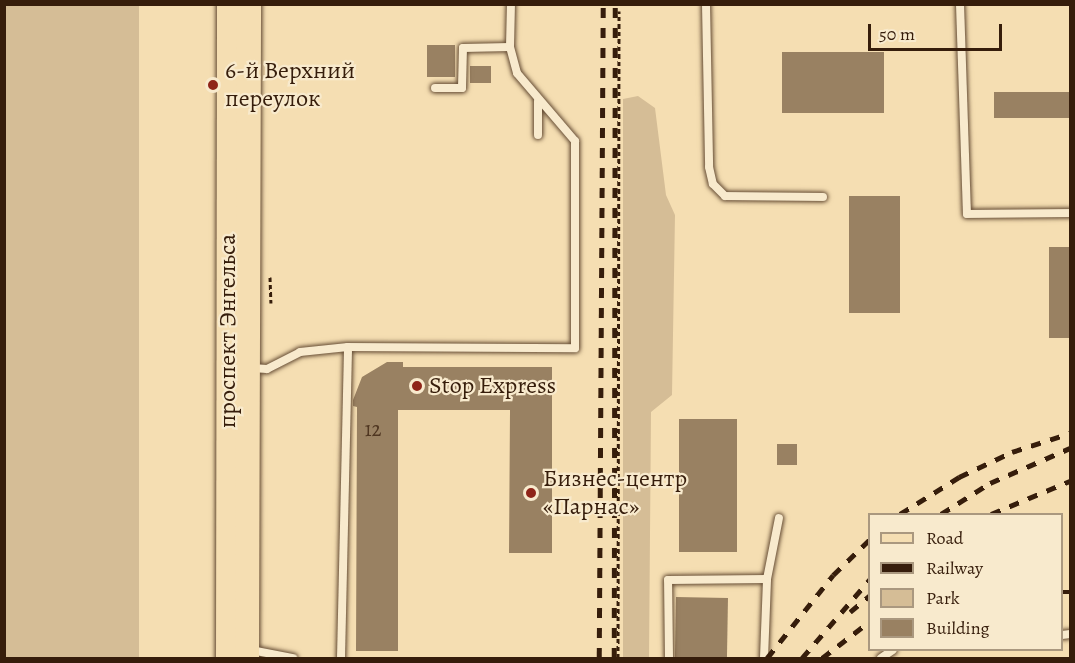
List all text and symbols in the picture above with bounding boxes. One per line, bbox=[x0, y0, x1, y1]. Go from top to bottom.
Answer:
scale bar bbox=[871, 12, 1004, 50]
text: 50 m bbox=[879, 22, 915, 46]
place label: 6-й Верхний переулок bbox=[225, 57, 355, 113]
marker: 6-й Верхний переулок bbox=[206, 78, 220, 92]
street label: проспект Энгельса bbox=[214, 234, 242, 428]
place label: Stop Express bbox=[429, 372, 556, 400]
marker: Stop Express bbox=[410, 379, 424, 393]
house number: 12 bbox=[364, 416, 382, 442]
place label: Бизнес-центр «Парнас» bbox=[543, 465, 687, 521]
marker: Бизнес-центр «Парнас» bbox=[524, 486, 538, 500]
legend bbox=[868, 513, 1063, 651]
text: Road bbox=[926, 526, 963, 550]
text: Railway bbox=[926, 556, 983, 580]
text: Park bbox=[926, 586, 960, 610]
text: Building bbox=[926, 616, 990, 640]

